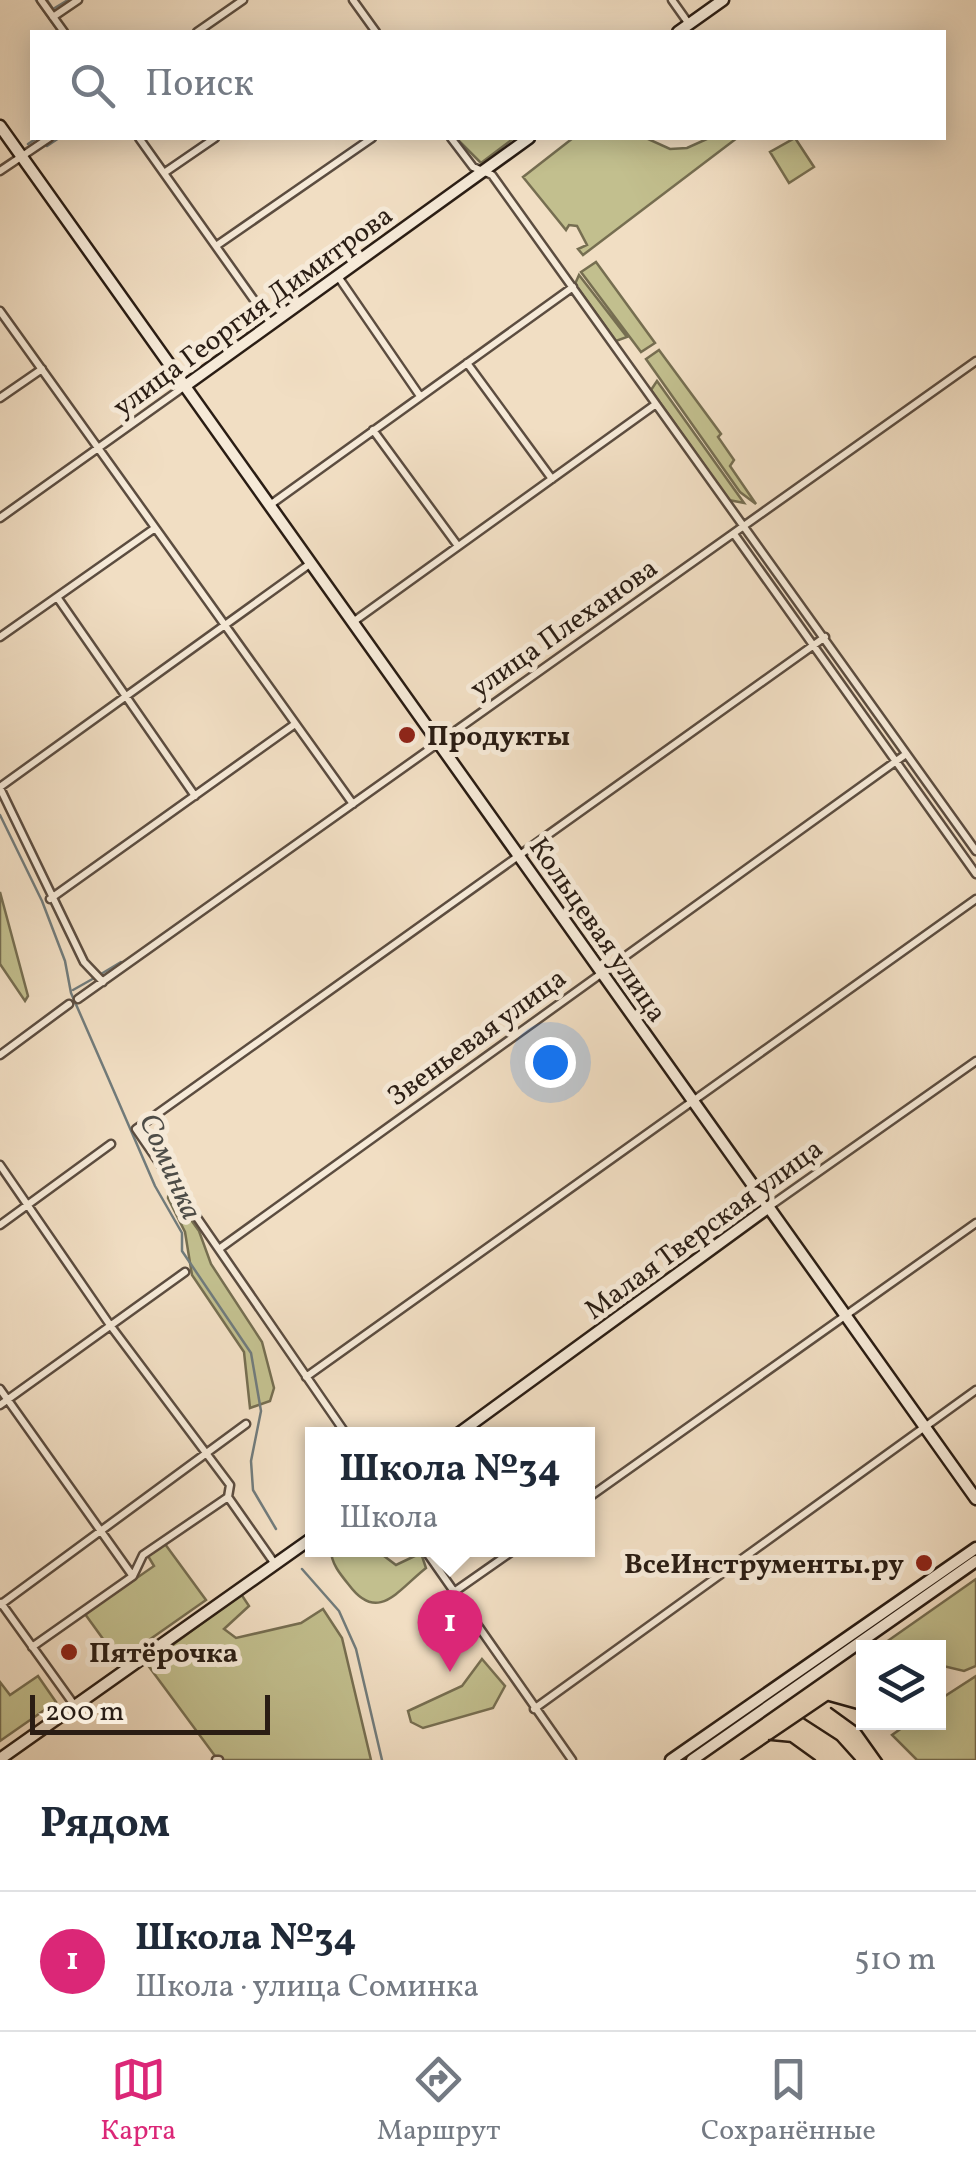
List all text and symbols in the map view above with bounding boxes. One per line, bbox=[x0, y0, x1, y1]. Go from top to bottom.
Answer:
search box bbox=[30, 30, 946, 140]
icon: search bbox=[65, 58, 120, 113]
text: Поиск bbox=[145, 59, 254, 112]
street label: улица Георгия Димитрова bbox=[105, 197, 401, 427]
street label: улица Плеханова bbox=[463, 550, 666, 709]
place label: Продукты bbox=[427, 718, 570, 757]
marker: Продукты bbox=[396, 724, 418, 746]
street label: Кольцевая улица bbox=[519, 830, 675, 1031]
street label: Звеньевая улица bbox=[380, 960, 575, 1116]
your location bbox=[525, 1037, 576, 1088]
water label: Соминка bbox=[127, 1107, 211, 1227]
street label: Малая Тверская улица bbox=[577, 1130, 832, 1330]
popup bbox=[305, 1427, 595, 1557]
text: Школа №34 bbox=[339, 1444, 561, 1497]
text: Школа bbox=[339, 1497, 439, 1541]
place label: ВсеИнструменты.ру bbox=[624, 1546, 904, 1585]
marker: ВсеИнструменты.ру bbox=[913, 1552, 935, 1574]
pin: 1 bbox=[418, 1590, 482, 1672]
place label: Пятёрочка bbox=[89, 1635, 238, 1674]
map controls bbox=[856, 1640, 946, 1730]
button: layers bbox=[856, 1640, 946, 1730]
marker: Пятёрочка bbox=[58, 1641, 80, 1663]
scale bar bbox=[30, 1690, 270, 1734]
text: 200 m bbox=[45, 1693, 124, 1732]
text: Рядом bbox=[40, 1796, 170, 1855]
text: Школа №34 bbox=[135, 1913, 357, 1966]
text: 1 bbox=[66, 1939, 79, 1983]
text: 510 m bbox=[854, 1939, 936, 1983]
text: Школа · улица Соминка bbox=[135, 1966, 479, 2010]
tab: Карта bbox=[100, 2052, 176, 2151]
tab: Маршрут bbox=[377, 2052, 500, 2151]
tab: Сохранённые bbox=[701, 2052, 876, 2151]

